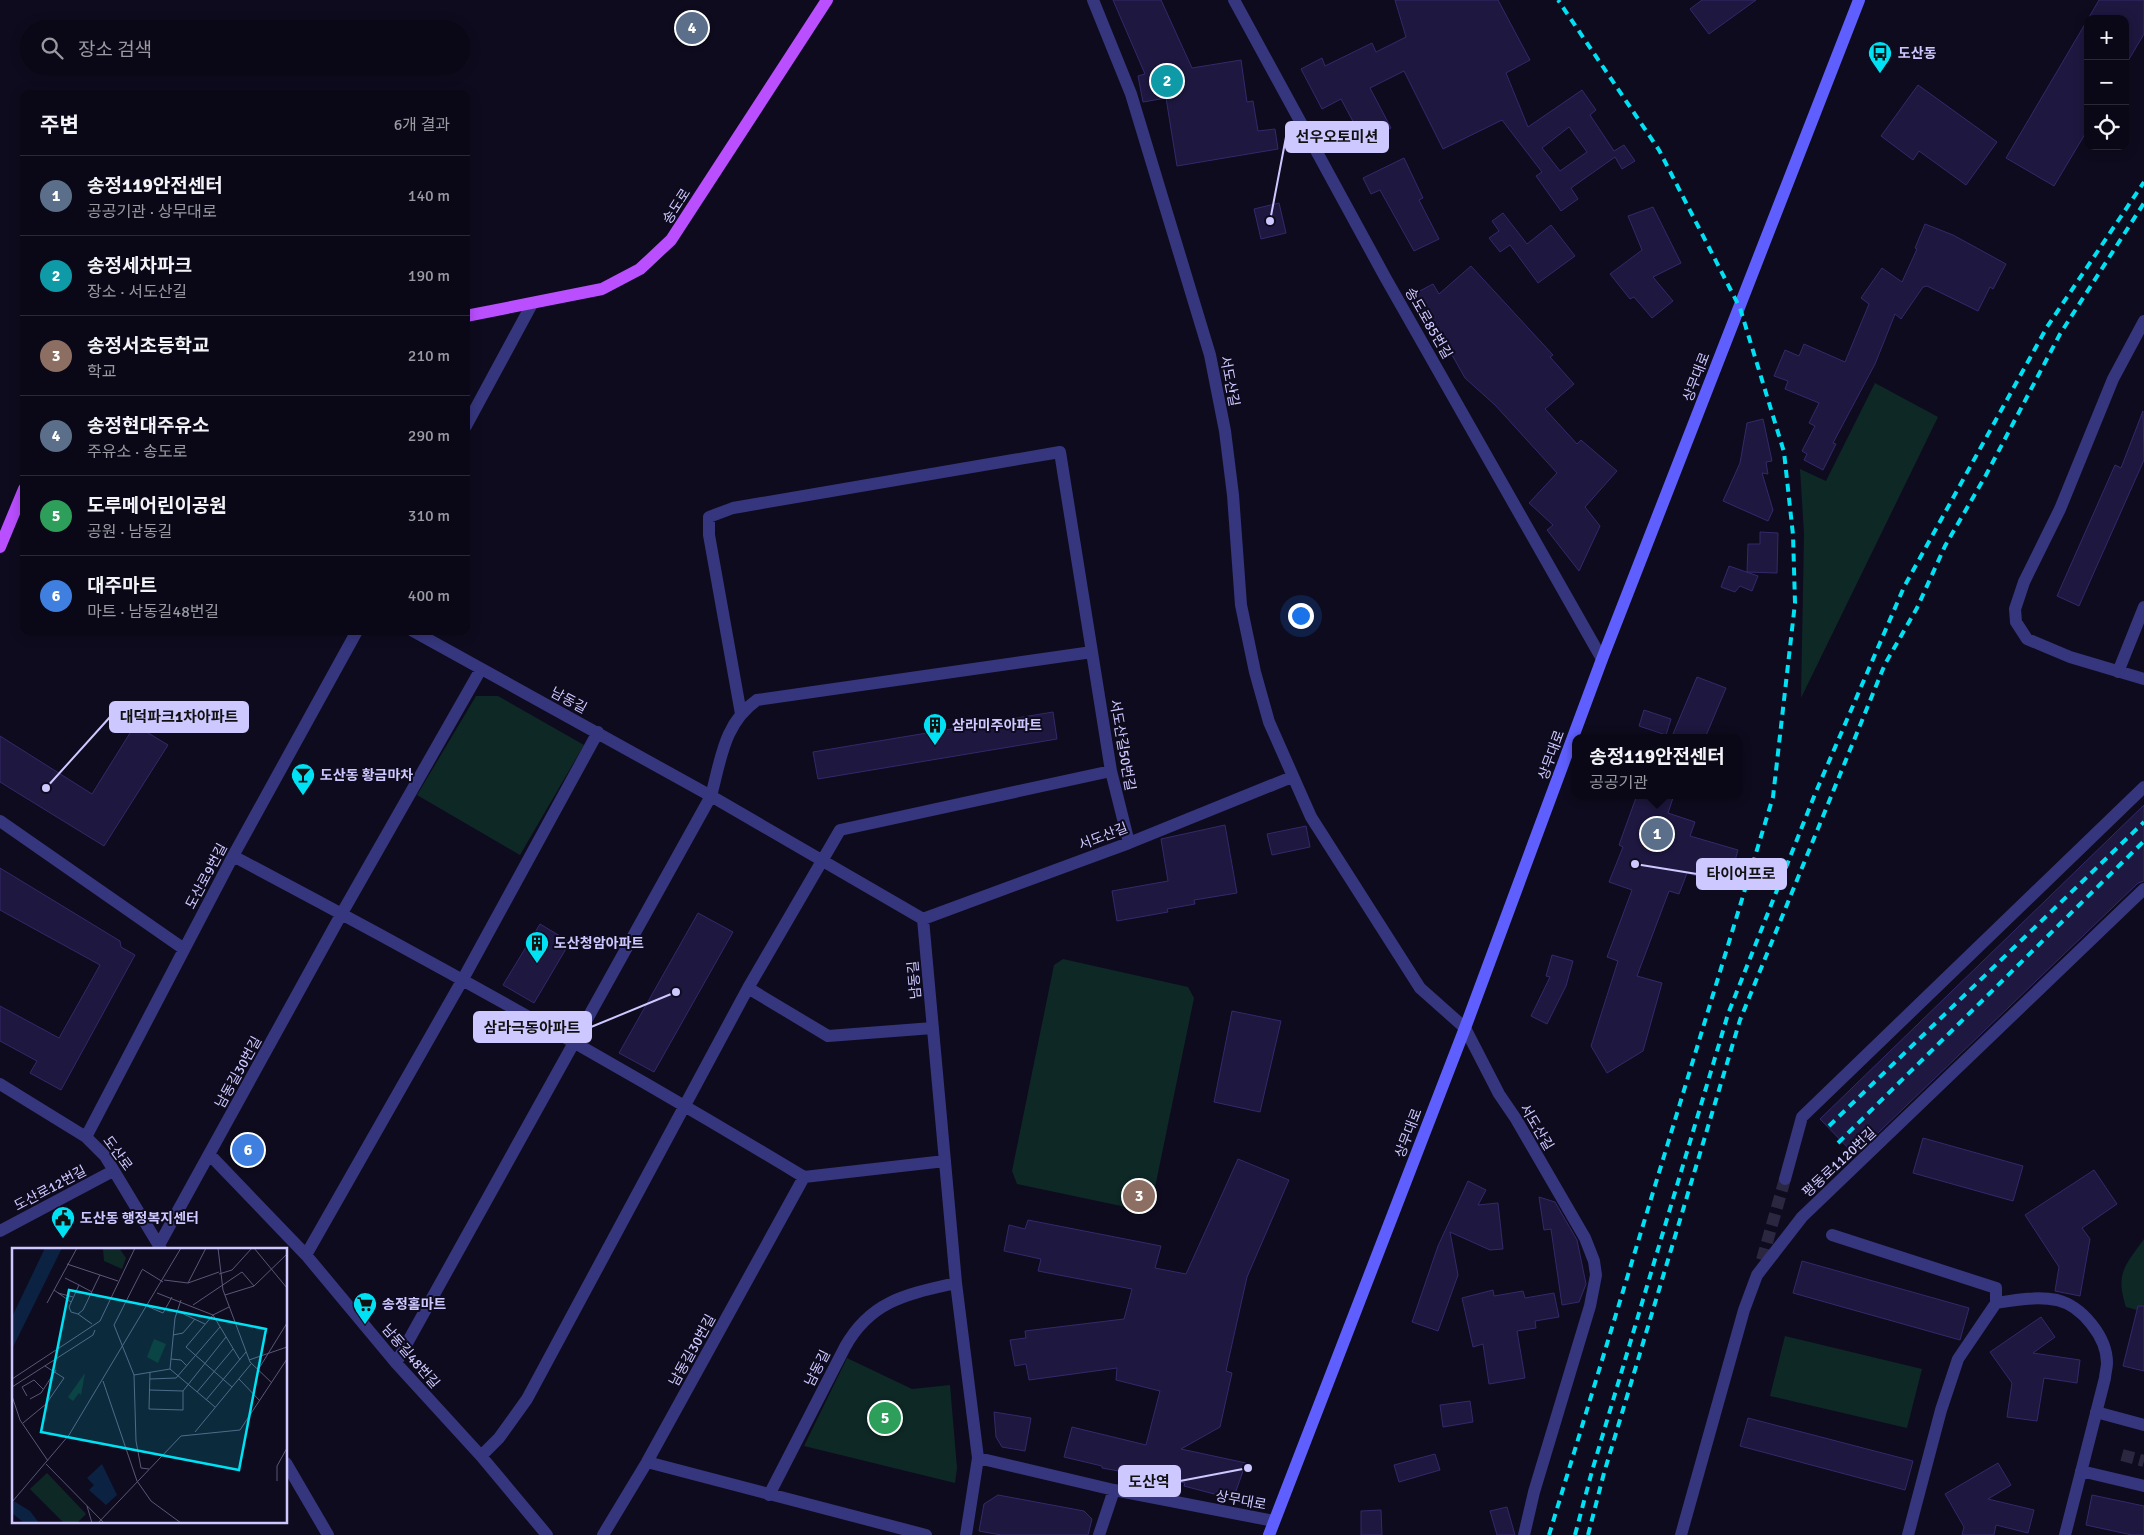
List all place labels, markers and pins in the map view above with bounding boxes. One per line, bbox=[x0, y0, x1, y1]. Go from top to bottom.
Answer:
pin: 4 bbox=[676, 9, 708, 47]
bus stop icon: 도산동 bbox=[1867, 40, 1893, 74]
place label: 도산동 bbox=[1898, 45, 1937, 62]
pin: 2 bbox=[1151, 62, 1183, 100]
callout: 선우오토미션 bbox=[1286, 122, 1388, 152]
callout: 대덕파크1차아파트 bbox=[110, 702, 248, 732]
building icon: 삼라미주아파트 bbox=[922, 712, 948, 746]
place label: 삼라미주아파트 bbox=[952, 717, 1042, 734]
bar icon: 도산동 황금마차 bbox=[290, 762, 316, 796]
place label: 도산동 황금마차 bbox=[320, 767, 413, 784]
pin: 1 bbox=[1641, 815, 1673, 853]
callout: 타이어프로 bbox=[1697, 859, 1786, 889]
building icon: 도산청암아파트 bbox=[524, 930, 550, 964]
place label: 도산청암아파트 bbox=[554, 935, 644, 952]
callout: 삼라극동아파트 bbox=[474, 1012, 591, 1042]
pin: 6 bbox=[232, 1131, 264, 1169]
pin: 3 bbox=[1123, 1177, 1155, 1215]
public building icon: 도산동 행정복지센터 bbox=[50, 1205, 76, 1239]
place label: 도산동 행정복지센터 bbox=[80, 1210, 199, 1227]
supermarket icon: 송정홈마트 bbox=[352, 1291, 378, 1325]
place label: 송정홈마트 bbox=[382, 1296, 447, 1313]
pin: 5 bbox=[869, 1399, 901, 1437]
callout: 도산역 bbox=[1119, 1466, 1180, 1496]

